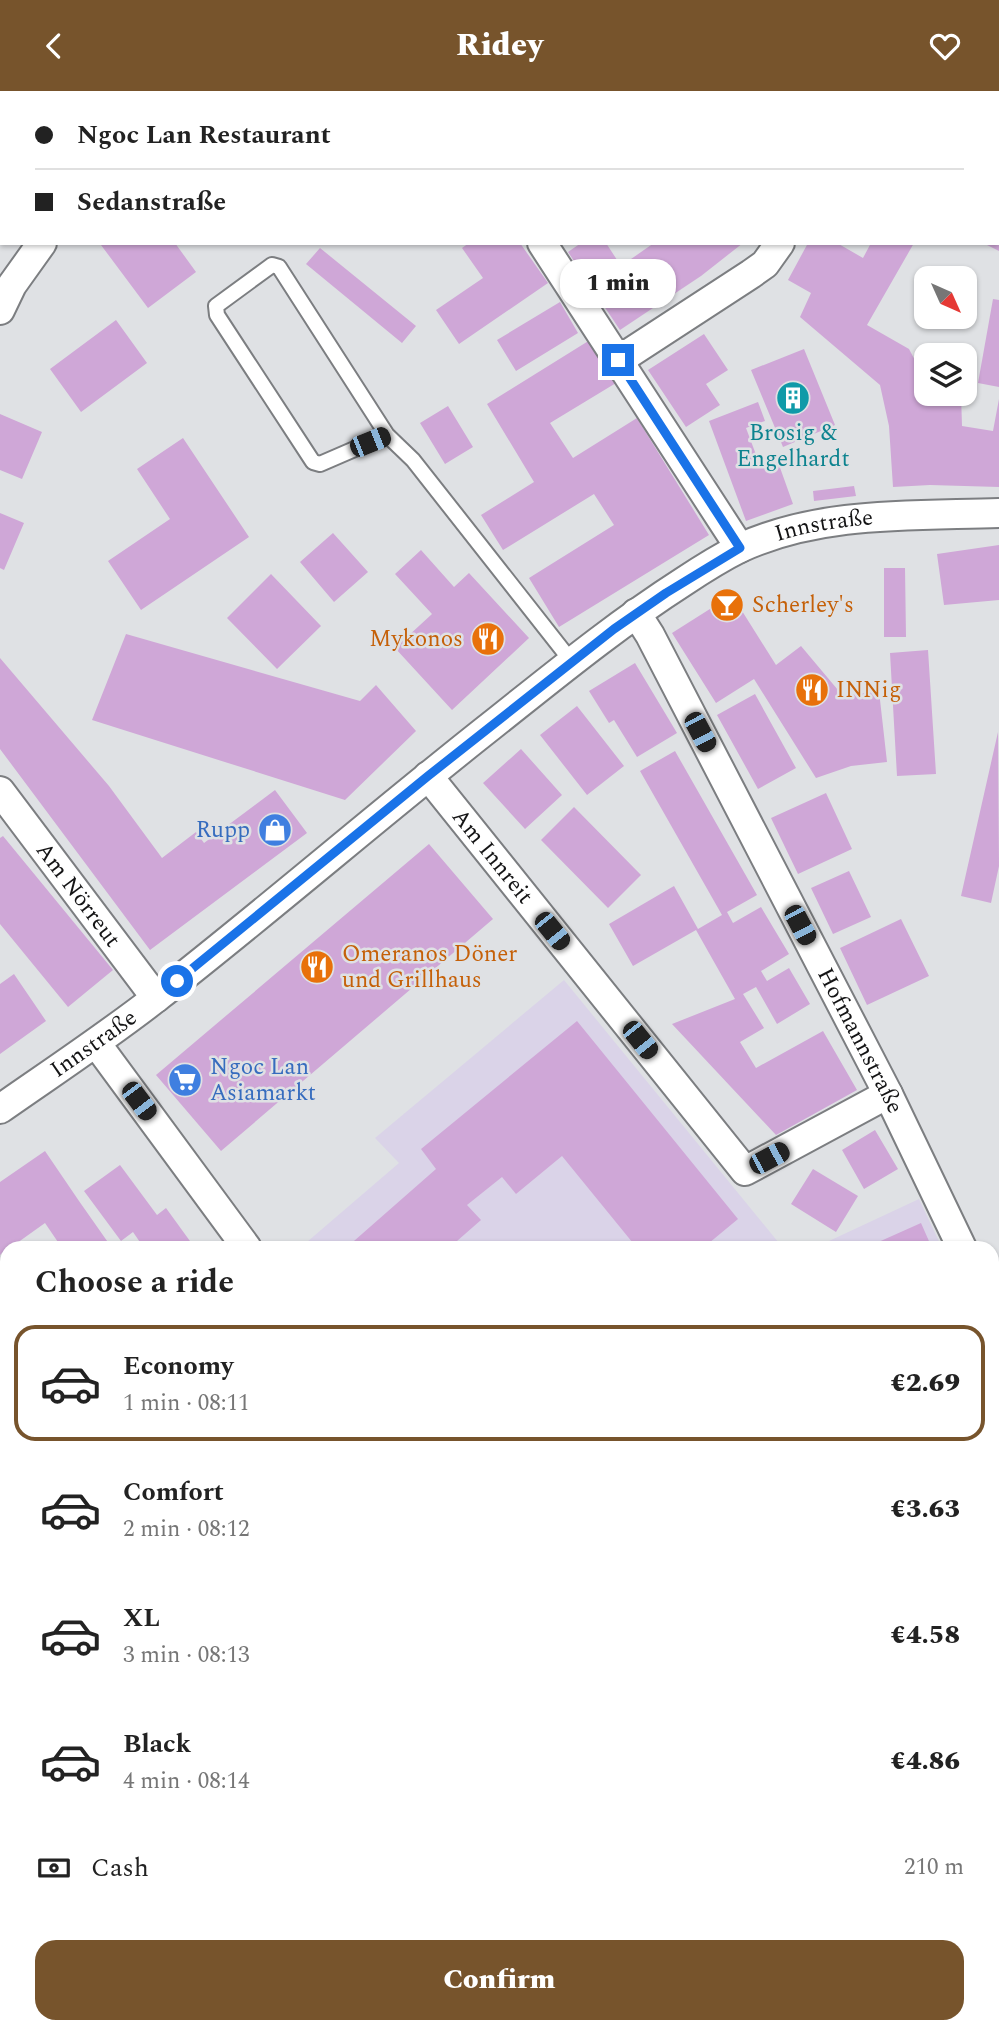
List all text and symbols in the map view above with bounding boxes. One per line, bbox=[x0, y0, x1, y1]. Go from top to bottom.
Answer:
text: Ridey bbox=[456, 21, 543, 70]
icon: back bbox=[35, 27, 73, 65]
icon: heart bbox=[926, 27, 964, 65]
text: Ngoc Lan Restaurant bbox=[77, 115, 331, 155]
text: Sedanstraße bbox=[77, 182, 226, 222]
callout: 1 min bbox=[560, 259, 676, 307]
text: 1 min bbox=[586, 266, 650, 301]
north arrow bbox=[914, 266, 976, 329]
map controls bbox=[914, 266, 977, 406]
button: layers bbox=[914, 343, 977, 406]
route end bbox=[602, 344, 634, 376]
building icon: Brosig & Engelhardt bbox=[774, 379, 812, 417]
place label: Brosig & Engelhardt bbox=[736, 416, 850, 477]
car bbox=[347, 424, 394, 460]
street label: Innstraße bbox=[770, 500, 874, 551]
bar icon: Scherley's bbox=[708, 586, 746, 624]
place label: Scherley's bbox=[752, 588, 854, 623]
restaurant icon: Mykonos bbox=[469, 620, 507, 658]
place label: Mykonos bbox=[369, 622, 463, 657]
restaurant icon: INNig bbox=[793, 671, 831, 709]
place label: INNig bbox=[836, 673, 901, 708]
car bbox=[681, 709, 720, 755]
street label: Am Innreit bbox=[443, 801, 542, 912]
shop icon: Rupp bbox=[256, 811, 294, 849]
place label: Rupp bbox=[196, 813, 250, 848]
street label: Am Nörreut bbox=[27, 835, 130, 955]
car bbox=[781, 902, 820, 948]
car bbox=[531, 908, 574, 954]
place label: Omeranos Döner und Grillhaus bbox=[342, 937, 517, 998]
restaurant icon: Omeranos Döner und Grillhaus bbox=[298, 948, 336, 986]
street label: Hofmannstraße bbox=[808, 961, 912, 1120]
route start bbox=[161, 965, 193, 997]
street label: Innstraße bbox=[43, 1001, 144, 1087]
car bbox=[619, 1017, 662, 1063]
place label: Ngoc Lan Asiamarkt bbox=[210, 1050, 316, 1111]
supermarket icon: Ngoc Lan Asiamarkt bbox=[166, 1061, 204, 1099]
car bbox=[118, 1078, 161, 1124]
car bbox=[746, 1139, 793, 1177]
text: Choose a ride bbox=[35, 1258, 234, 1307]
text: Economy bbox=[123, 1346, 233, 1386]
icon: car bbox=[39, 1352, 102, 1415]
text: €2.69 bbox=[890, 1363, 960, 1403]
text: 1 min · 08:11 bbox=[123, 1386, 250, 1421]
text: Comfort bbox=[123, 1472, 224, 1512]
icon: car bbox=[39, 1478, 102, 1541]
text: €3.63 bbox=[890, 1489, 960, 1529]
text: 2 min · 08:12 bbox=[123, 1512, 250, 1547]
text: XL bbox=[123, 1598, 160, 1638]
icon: car bbox=[39, 1604, 102, 1667]
text: €4.58 bbox=[890, 1615, 960, 1655]
text: 3 min · 08:13 bbox=[123, 1638, 250, 1673]
text: Black bbox=[123, 1724, 191, 1764]
icon: car bbox=[39, 1730, 102, 1793]
text: €4.86 bbox=[890, 1741, 960, 1781]
text: 4 min · 08:14 bbox=[123, 1764, 250, 1799]
text: Cash bbox=[91, 1848, 149, 1888]
icon: cash bbox=[35, 1849, 73, 1887]
text: 210 m bbox=[904, 1850, 964, 1885]
button: Confirm bbox=[35, 1940, 964, 2020]

